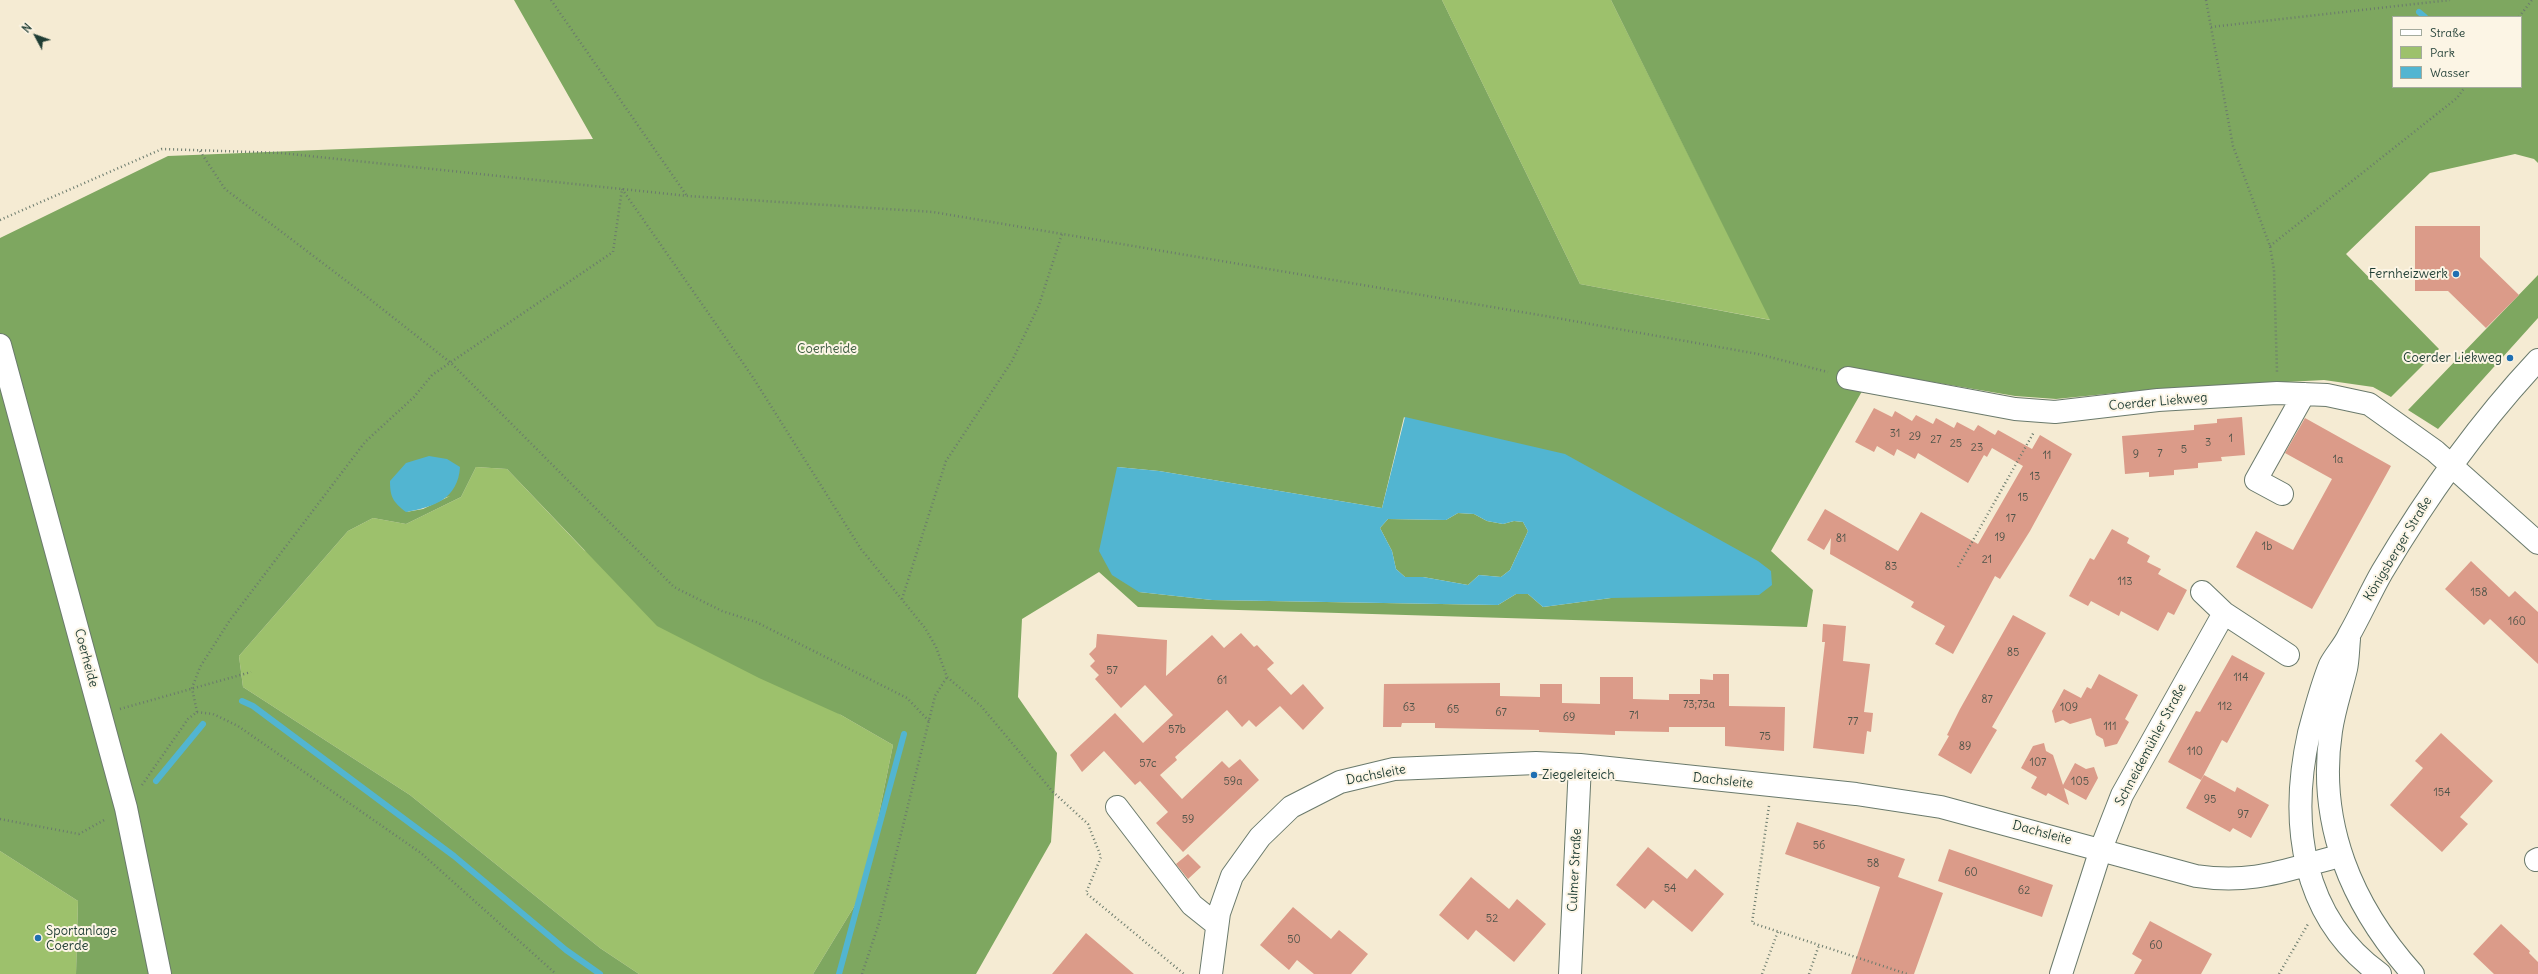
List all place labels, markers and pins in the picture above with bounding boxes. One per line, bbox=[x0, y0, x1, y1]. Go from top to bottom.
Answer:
place label: Fernheizwerk bbox=[2369, 266, 2448, 282]
marker: Fernheizwerk bbox=[2451, 269, 2461, 279]
place label: Coerder Liekweg bbox=[2403, 350, 2502, 366]
marker: Coerder Liekweg bbox=[2505, 353, 2515, 363]
place label: Ziegeleiteich bbox=[1542, 767, 1615, 783]
marker: Ziegeleiteich bbox=[1529, 770, 1539, 780]
place label: Sportanlage Coerde bbox=[46, 923, 117, 954]
marker: Sportanlage Coerde bbox=[33, 933, 43, 943]

